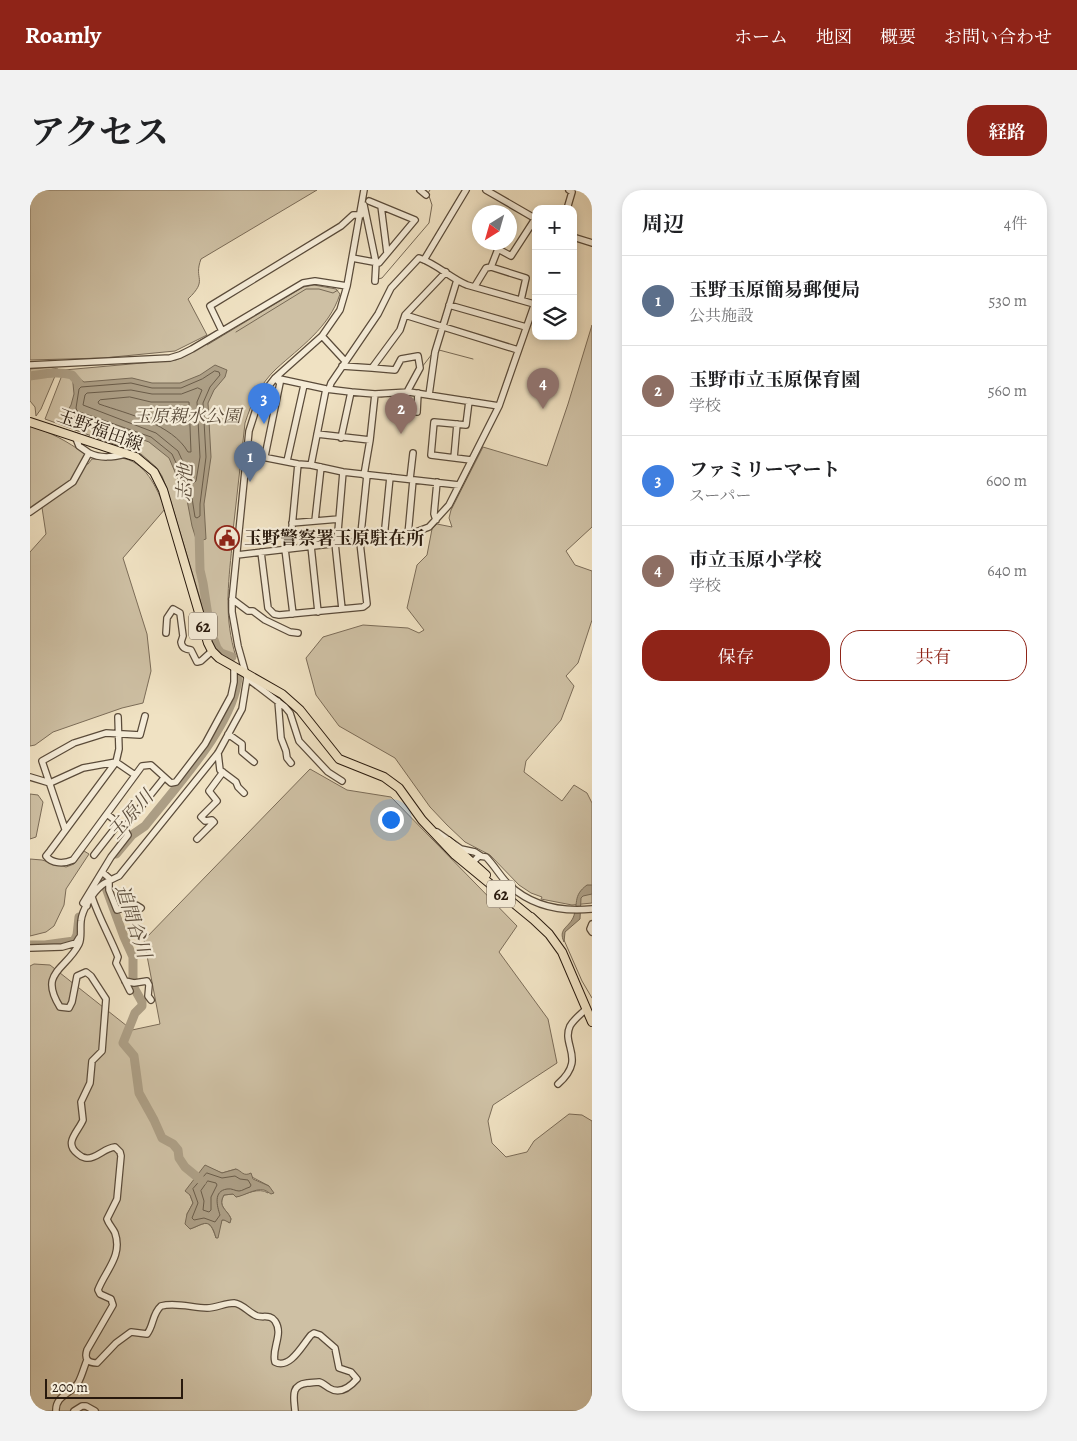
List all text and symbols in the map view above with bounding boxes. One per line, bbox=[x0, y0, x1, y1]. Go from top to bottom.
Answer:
text: Roamly bbox=[25, 19, 101, 51]
text: ホーム bbox=[734, 25, 788, 49]
text: 地図 bbox=[816, 25, 852, 49]
text: 概要 bbox=[880, 25, 916, 49]
text: お問い合わせ bbox=[944, 25, 1052, 49]
button: 経路 bbox=[967, 105, 1047, 156]
text: アクセス bbox=[30, 108, 169, 156]
north arrow bbox=[472, 205, 517, 250]
map controls bbox=[532, 205, 577, 340]
button: + bbox=[532, 205, 577, 250]
text: 周辺 bbox=[642, 210, 684, 238]
text: 4件 bbox=[1004, 213, 1027, 235]
button: − bbox=[532, 250, 577, 295]
text: 玉野玉原簡易郵便局 bbox=[689, 277, 860, 303]
text: 1 bbox=[655, 290, 661, 312]
text: 530 m bbox=[988, 290, 1027, 312]
button: layers bbox=[532, 295, 577, 340]
text: 公共施設 bbox=[689, 305, 753, 327]
text: 玉野市立玉原保育園 bbox=[689, 367, 860, 393]
pin: 4 bbox=[527, 368, 559, 409]
text: 2 bbox=[654, 380, 662, 402]
text: 560 m bbox=[988, 380, 1027, 402]
pin: 3 bbox=[248, 383, 280, 424]
pin: 2 bbox=[385, 393, 417, 434]
text: 学校 bbox=[689, 395, 721, 417]
street label: 玉野福田線 bbox=[54, 403, 146, 457]
park label: 玉原親水公園 bbox=[133, 404, 244, 428]
pin: 1 bbox=[234, 441, 266, 482]
text: ファミリーマート bbox=[689, 457, 841, 483]
water label: 志池 bbox=[171, 461, 199, 503]
text: 3 bbox=[655, 470, 661, 492]
text: 600 m bbox=[986, 470, 1027, 492]
text: スーパー bbox=[689, 485, 751, 507]
public building icon: 玉野警察署玉原駐在所 bbox=[214, 525, 240, 551]
place label: 玉野警察署玉原駐在所 bbox=[244, 526, 424, 550]
text: 市立玉原小学校 bbox=[689, 547, 822, 573]
text: 4 bbox=[654, 560, 662, 582]
text: 640 m bbox=[987, 560, 1027, 582]
text: 学校 bbox=[689, 575, 721, 597]
road number: 62 bbox=[189, 612, 217, 640]
button: 保存 bbox=[642, 630, 830, 681]
button: 共有 bbox=[840, 630, 1027, 681]
water label: 玉原川 bbox=[102, 783, 161, 845]
your location bbox=[378, 807, 404, 833]
water label: 追間谷川 bbox=[109, 881, 158, 963]
road number: 62 bbox=[487, 881, 515, 908]
scale bar bbox=[45, 1376, 182, 1399]
text: 200 m bbox=[52, 1378, 88, 1397]

